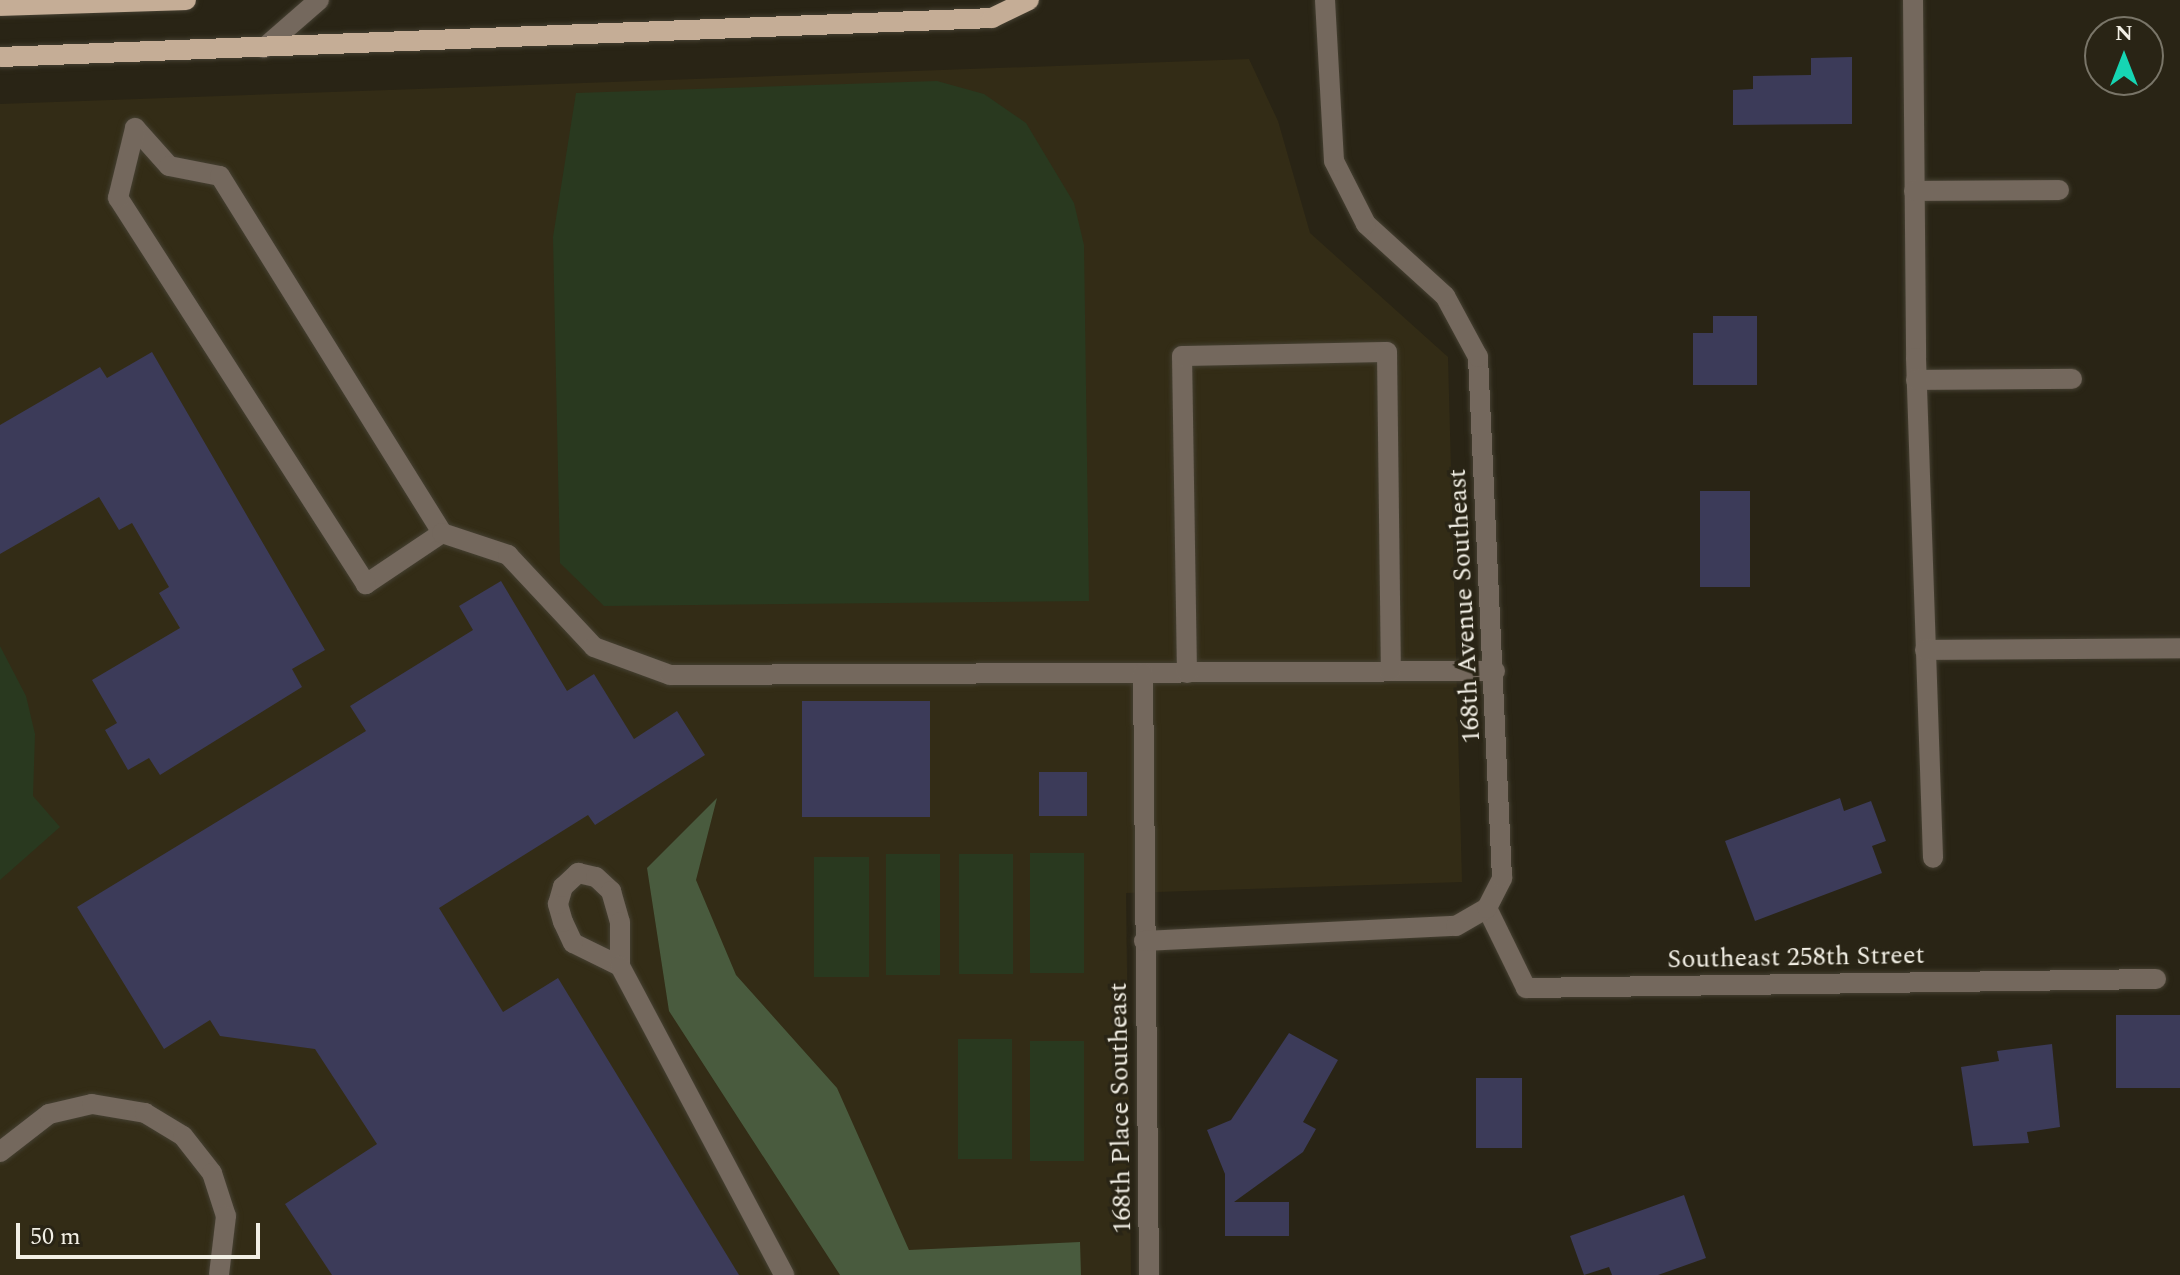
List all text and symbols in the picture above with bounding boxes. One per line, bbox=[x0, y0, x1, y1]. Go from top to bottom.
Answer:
north arrow bbox=[2084, 16, 2164, 96]
text: N bbox=[2115, 17, 2133, 50]
street label: 168th Avenue Southeast bbox=[1442, 468, 1488, 744]
street label: Southeast 258th Street bbox=[1667, 940, 1925, 976]
street label: 168th Place Southeast bbox=[1103, 982, 1139, 1234]
scale bar bbox=[20, 1207, 264, 1257]
text: 50 m bbox=[30, 1219, 81, 1255]

